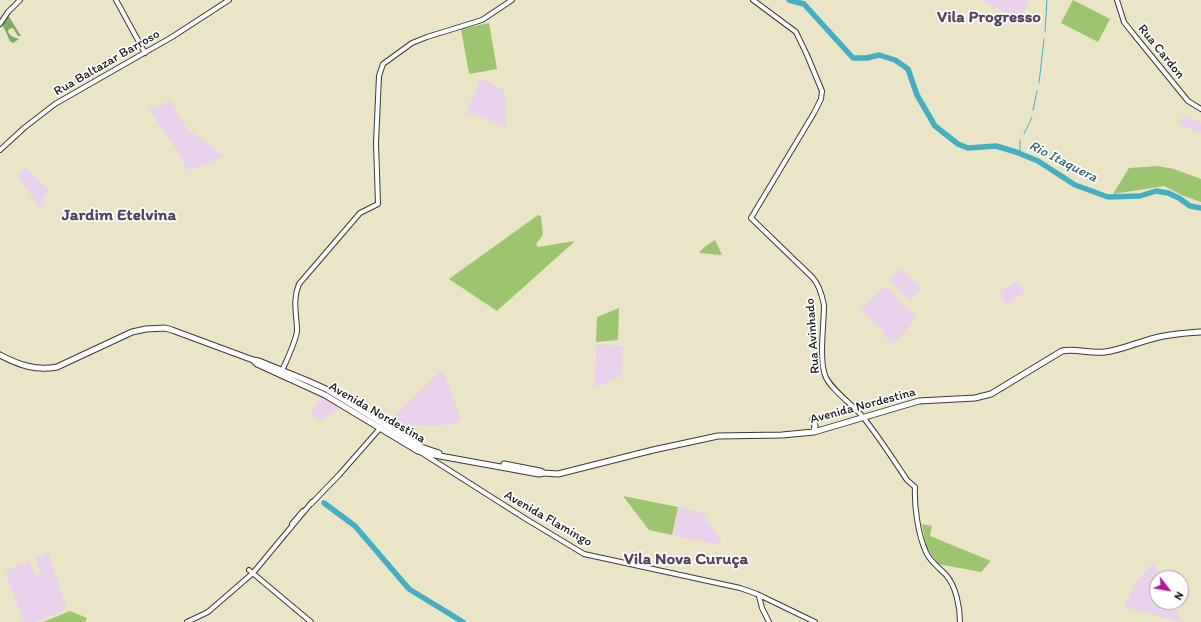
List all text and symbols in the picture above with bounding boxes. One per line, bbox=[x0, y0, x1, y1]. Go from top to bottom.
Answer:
district label: Vila Progresso bbox=[937, 8, 1041, 28]
street label: Rua Cardon bbox=[1134, 22, 1188, 82]
street label: Rua Baltazar Barroso bbox=[51, 26, 163, 100]
water label: Rio Itaquera bbox=[1026, 138, 1100, 186]
district label: Jardim Etelvina bbox=[62, 206, 176, 226]
street label: Rua Avinhado bbox=[803, 298, 823, 374]
street label: Avenida Nordestina bbox=[326, 379, 428, 447]
street label: Avenida Nordestina bbox=[808, 384, 918, 428]
street label: Avenida Flamingo bbox=[501, 488, 595, 550]
district label: Vila Nova Curuça bbox=[624, 550, 748, 570]
north arrow bbox=[1149, 570, 1189, 610]
text: N bbox=[1171, 589, 1186, 602]

